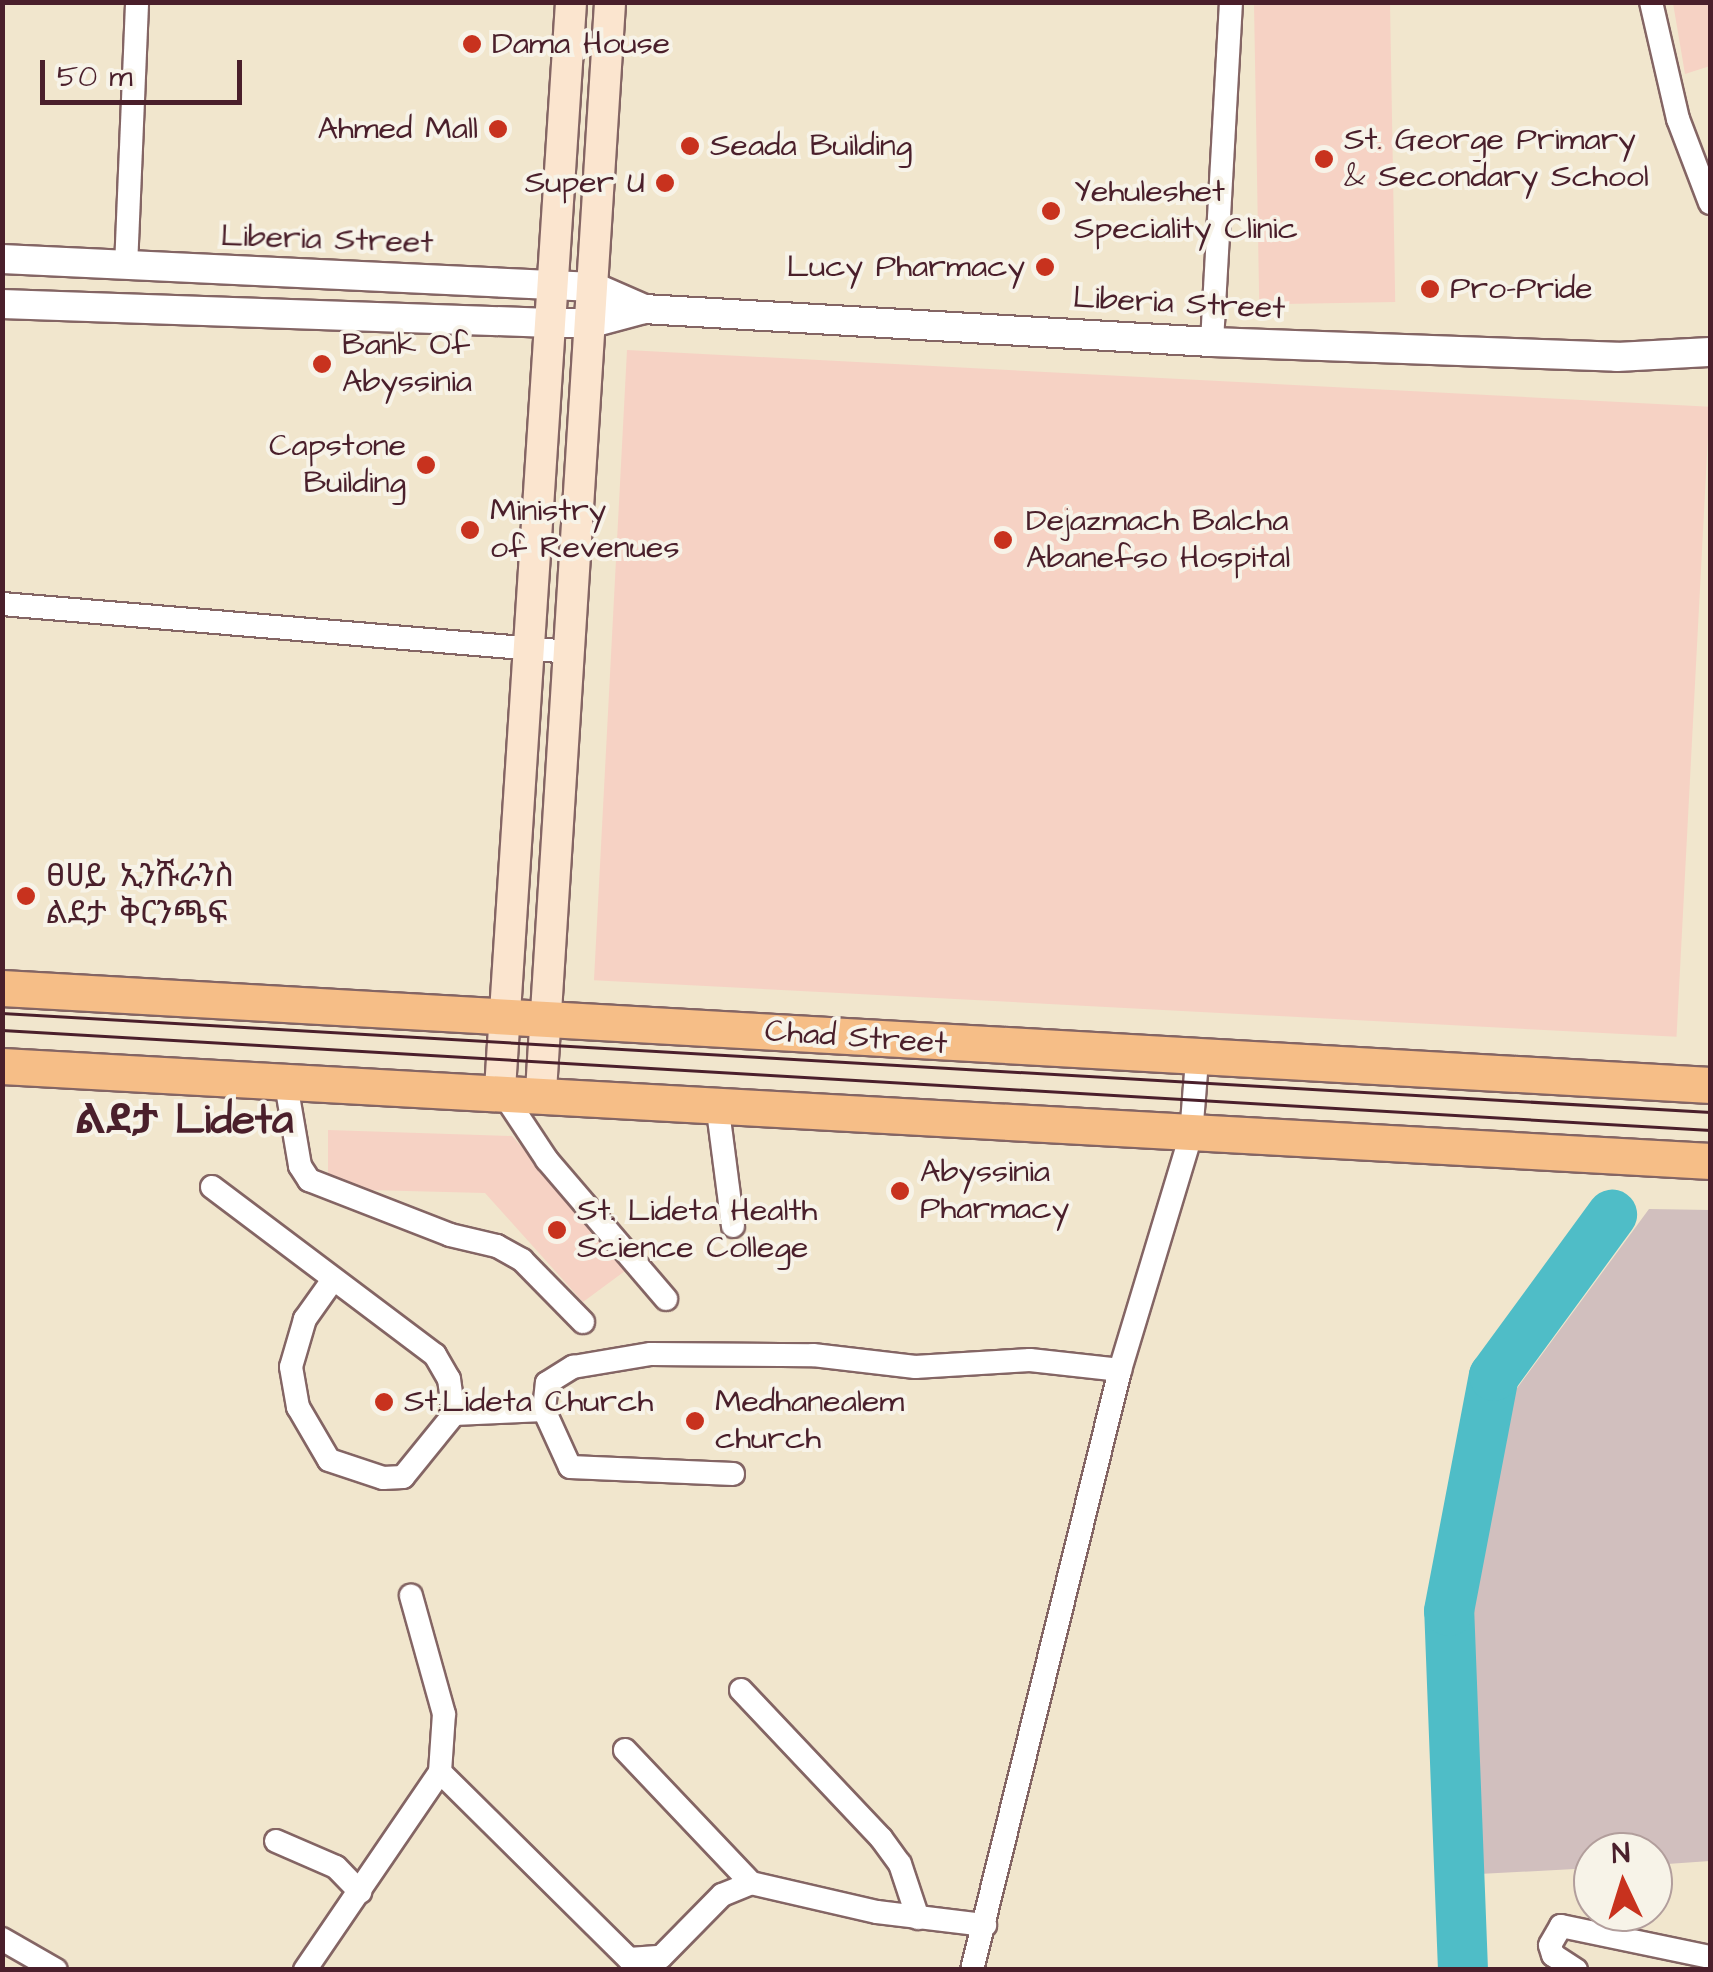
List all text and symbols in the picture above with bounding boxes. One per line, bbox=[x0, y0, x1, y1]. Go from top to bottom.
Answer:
place label: Dama House bbox=[492, 25, 670, 63]
marker: Dama House bbox=[461, 33, 483, 55]
scale bar bbox=[45, 40, 248, 102]
text: 50 m bbox=[57, 56, 133, 98]
place label: Ahmed Mall bbox=[317, 110, 478, 148]
marker: Ahmed Mall bbox=[487, 118, 509, 140]
place label: St. George Primary & Secondary School bbox=[1344, 122, 1649, 197]
place label: Seada Building bbox=[710, 127, 912, 165]
marker: Seada Building bbox=[679, 135, 701, 157]
marker: St. George Primary & Secondary School bbox=[1313, 148, 1335, 170]
place label: Super U bbox=[525, 164, 645, 202]
marker: Super U bbox=[654, 172, 676, 194]
place label: Yehuleshet Speciality Clinic bbox=[1074, 174, 1298, 249]
marker: Yehuleshet Speciality Clinic bbox=[1038, 198, 1064, 224]
street label: Liberia Street bbox=[220, 217, 434, 263]
place label: Lucy Pharmacy bbox=[787, 248, 1025, 286]
marker: Lucy Pharmacy bbox=[1034, 256, 1056, 278]
place label: Pro-Pride bbox=[1450, 270, 1593, 308]
marker: Pro-Pride bbox=[1419, 278, 1441, 300]
street label: Liberia Street bbox=[1072, 279, 1286, 329]
place label: Bank Of Abyssinia bbox=[342, 327, 472, 402]
marker: Bank Of Abyssinia bbox=[311, 353, 333, 375]
place label: Capstone Building bbox=[269, 428, 406, 503]
marker: Capstone Building bbox=[415, 454, 437, 476]
place label: Ministry of Revenues bbox=[490, 493, 679, 568]
place label: Dejazmach Balcha Abanefso Hospital bbox=[1026, 503, 1290, 578]
marker: Ministry of Revenues bbox=[459, 519, 481, 541]
marker: Dejazmach Balcha Abanefso Hospital bbox=[990, 527, 1016, 553]
place label: ፀሀይ ኢንሹራንስ ልደታ ቅርንጫፍ bbox=[46, 859, 234, 934]
marker: ፀሀይ ኢንሹራንስ ልደታ ቅርንጫፍ bbox=[15, 885, 37, 907]
street label: Chad Street bbox=[764, 1012, 948, 1064]
district label: ልደታ Lideta bbox=[75, 1096, 293, 1146]
place label: Abyssinia Pharmacy bbox=[920, 1154, 1069, 1229]
marker: Abyssinia Pharmacy bbox=[889, 1180, 911, 1202]
place label: St. Lideta Health Science College bbox=[577, 1193, 817, 1268]
marker: St. Lideta Health Science College bbox=[546, 1219, 568, 1241]
place label: St.Lideta Church bbox=[404, 1383, 653, 1421]
place label: Medhanealem church bbox=[715, 1384, 904, 1459]
marker: St.Lideta Church bbox=[373, 1391, 395, 1413]
marker: Medhanealem church bbox=[684, 1410, 706, 1432]
north arrow bbox=[1573, 1832, 1673, 1932]
text: N bbox=[1611, 1834, 1631, 1874]

